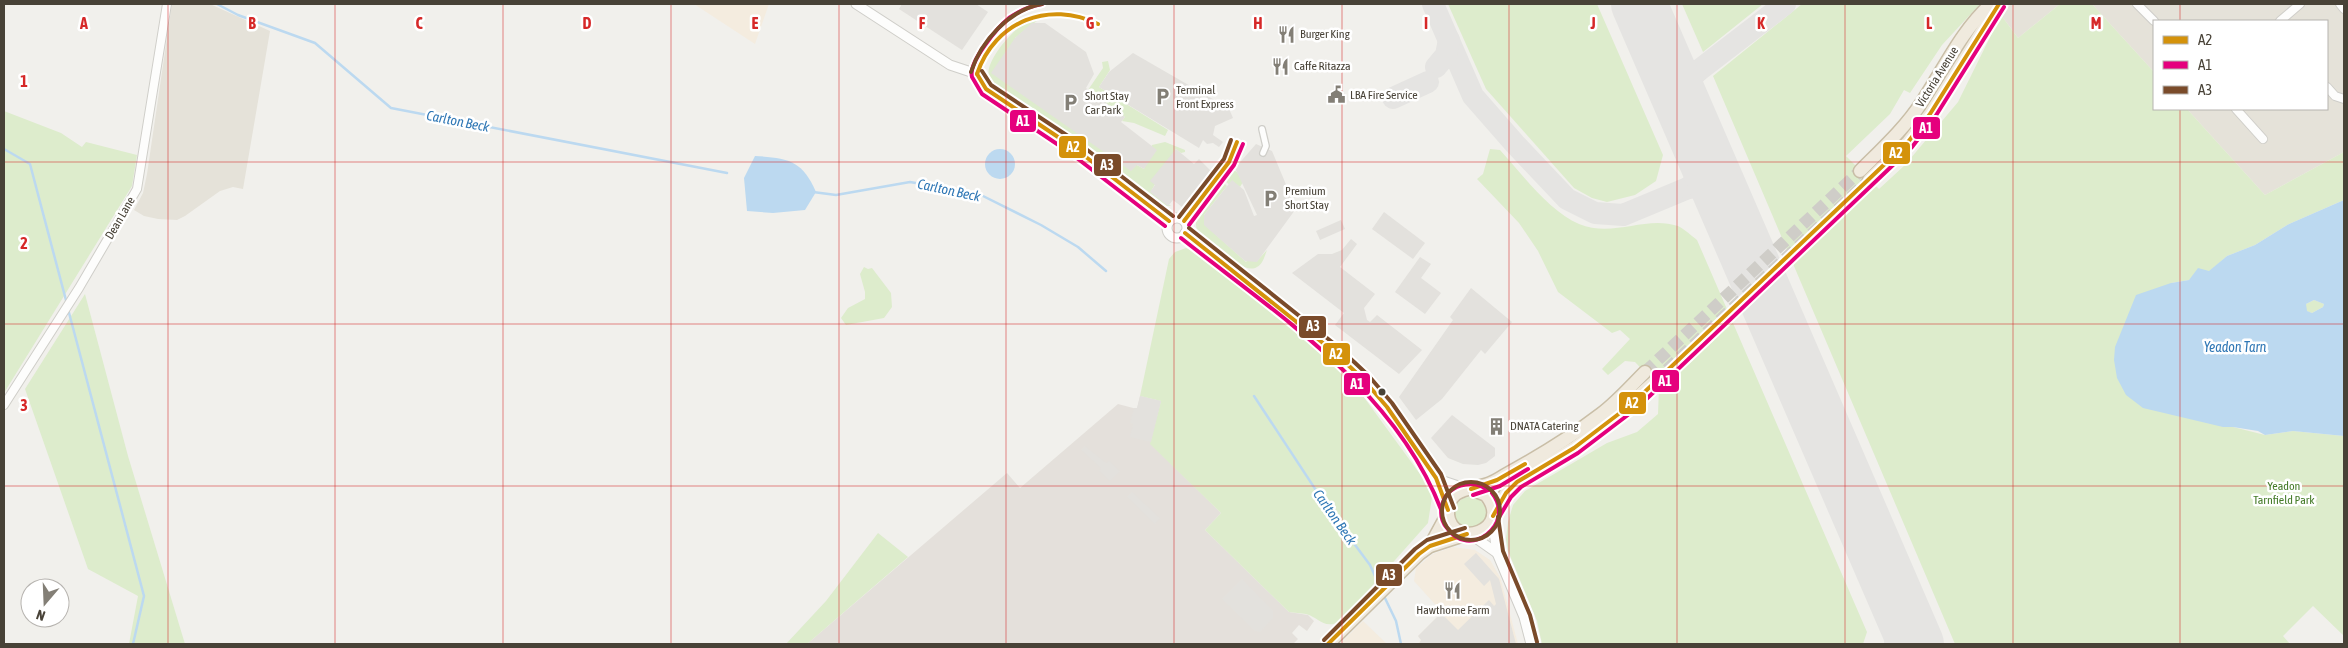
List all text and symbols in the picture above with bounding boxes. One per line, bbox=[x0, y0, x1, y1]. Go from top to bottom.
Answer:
text: A bbox=[79, 14, 88, 32]
text: B bbox=[248, 14, 256, 32]
text: C bbox=[415, 14, 423, 32]
text: D bbox=[583, 14, 592, 32]
text: E bbox=[752, 14, 759, 32]
text: F bbox=[919, 14, 926, 32]
text: G bbox=[1086, 14, 1095, 32]
text: H bbox=[1253, 14, 1263, 32]
text: I bbox=[1424, 14, 1428, 32]
text: J bbox=[1589, 14, 1596, 32]
text: K bbox=[1757, 14, 1765, 32]
text: L bbox=[1926, 14, 1933, 32]
text: M bbox=[2091, 14, 2101, 32]
legend bbox=[2153, 20, 2328, 110]
restaurant icon: Burger King bbox=[1276, 24, 1296, 44]
place label: Burger King bbox=[1300, 27, 1351, 41]
text: A2 bbox=[2198, 31, 2212, 48]
street label: Victoria Avenue bbox=[1913, 44, 1961, 110]
restaurant icon: Caffe Ritazza bbox=[1270, 56, 1290, 76]
text: A1 bbox=[2198, 56, 2212, 73]
place label: Caffe Ritazza bbox=[1294, 59, 1351, 73]
text: 1 bbox=[20, 72, 28, 90]
text: A3 bbox=[2198, 81, 2212, 98]
place label: Terminal Front Express bbox=[1176, 83, 1234, 111]
public building icon: LBA Fire Service bbox=[1326, 85, 1346, 105]
parking icon: Terminal Front Express bbox=[1152, 87, 1172, 107]
place label: LBA Fire Service bbox=[1350, 88, 1418, 102]
place label: Short Stay Car Park bbox=[1085, 89, 1129, 117]
parking icon: Short Stay Car Park bbox=[1061, 93, 1081, 113]
water label: Carlton Beck bbox=[425, 107, 492, 135]
line badge: A1 bbox=[1009, 109, 1037, 133]
text: A1 bbox=[1015, 113, 1030, 129]
line badge: A1 bbox=[1912, 116, 1941, 140]
text: A1 bbox=[1918, 120, 1933, 136]
line badge: A2 bbox=[1058, 135, 1087, 159]
text: A2 bbox=[1065, 139, 1080, 155]
line badge: A2 bbox=[1882, 141, 1911, 165]
text: A2 bbox=[1888, 145, 1903, 161]
line badge: A3 bbox=[1093, 153, 1122, 177]
text: A3 bbox=[1099, 157, 1114, 173]
water label: Carlton Beck bbox=[916, 176, 983, 205]
place label: Premium Short Stay bbox=[1285, 184, 1329, 212]
parking icon: Premium Short Stay bbox=[1261, 188, 1281, 208]
street label: Dean Lane bbox=[102, 194, 138, 242]
text: 2 bbox=[20, 234, 28, 252]
line badge: A3 bbox=[1298, 315, 1327, 339]
text: A3 bbox=[1305, 318, 1320, 334]
water label: Yeadon Tarn bbox=[2204, 339, 2267, 355]
line badge: A2 bbox=[1322, 342, 1351, 366]
text: A2 bbox=[1328, 346, 1343, 362]
line badge: A1 bbox=[1651, 369, 1680, 393]
line badge: A1 bbox=[1343, 372, 1371, 396]
text: A1 bbox=[1657, 373, 1672, 389]
text: A1 bbox=[1349, 376, 1364, 392]
unlabelled marker bbox=[1377, 387, 1387, 397]
line badge: A2 bbox=[1618, 391, 1647, 415]
text: A2 bbox=[1624, 395, 1639, 411]
text: 3 bbox=[20, 396, 28, 414]
building icon: DNATA Catering bbox=[1486, 416, 1506, 436]
place label: DNATA Catering bbox=[1510, 419, 1579, 433]
park label: Yeadon Tarnfield Park bbox=[2253, 479, 2315, 507]
water label: Carlton Beck bbox=[1310, 486, 1360, 548]
line badge: A3 bbox=[1375, 563, 1403, 587]
text: A3 bbox=[1381, 567, 1396, 583]
north arrow bbox=[20, 578, 70, 628]
restaurant icon: Hawthorne Farm bbox=[1443, 581, 1463, 601]
place label: Hawthorne Farm bbox=[1416, 603, 1490, 617]
text: N bbox=[34, 606, 47, 624]

